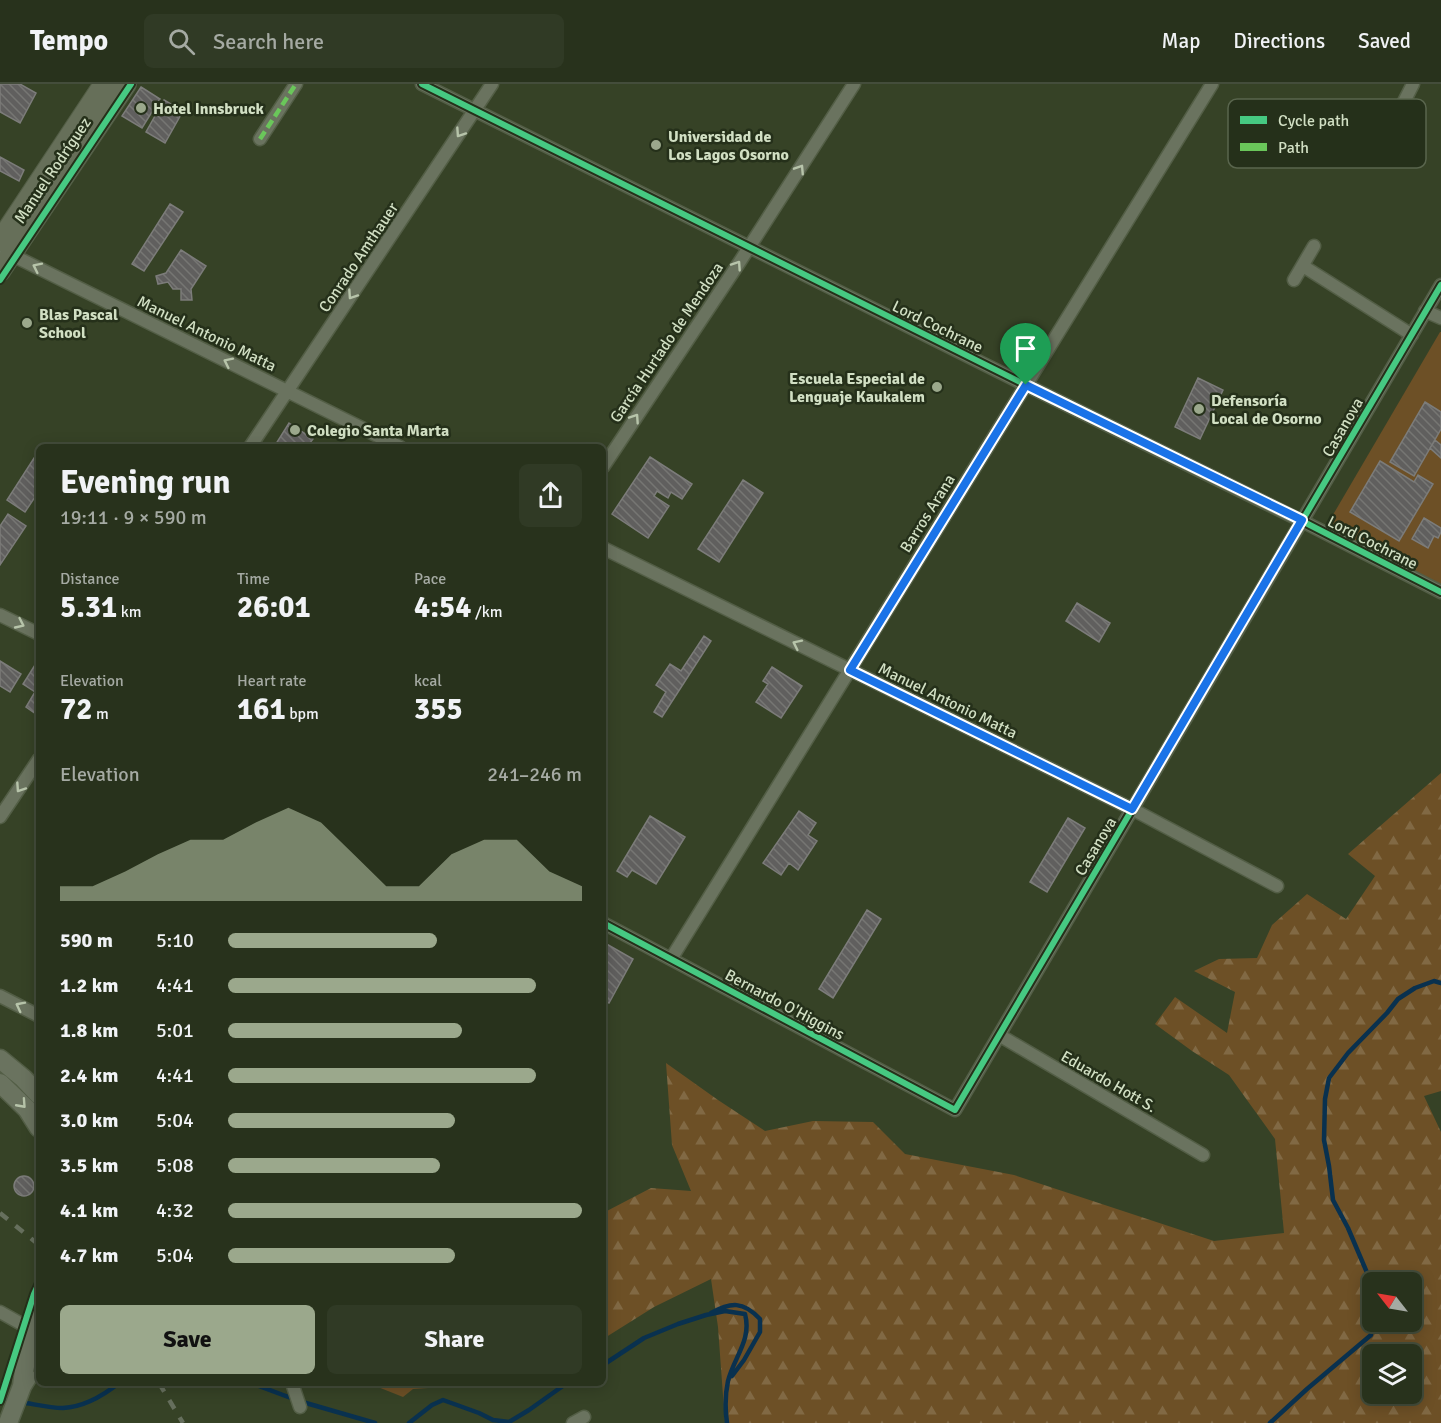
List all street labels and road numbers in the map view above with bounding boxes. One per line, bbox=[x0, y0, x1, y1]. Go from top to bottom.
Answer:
street label: Manuel Rodríguez bbox=[10, 114, 96, 227]
street label: Conrado Amthauer bbox=[315, 199, 403, 316]
street label: García Hurtado de Mendoza bbox=[606, 259, 728, 426]
street label: Manuel Antonio Matta bbox=[134, 292, 279, 376]
street label: Lord Cochrane bbox=[889, 296, 986, 358]
street label: Casanova bbox=[1318, 394, 1368, 461]
street label: Barros Arana bbox=[896, 471, 960, 556]
street label: Lord Cochrane bbox=[1324, 512, 1421, 574]
street label: Manuel Antonio Matta bbox=[875, 659, 1020, 743]
street label: Casanova bbox=[1071, 813, 1121, 880]
street label: Bernardo O'Higgins bbox=[721, 965, 848, 1045]
street label: Eduardo Hott S. bbox=[1057, 1046, 1160, 1117]

